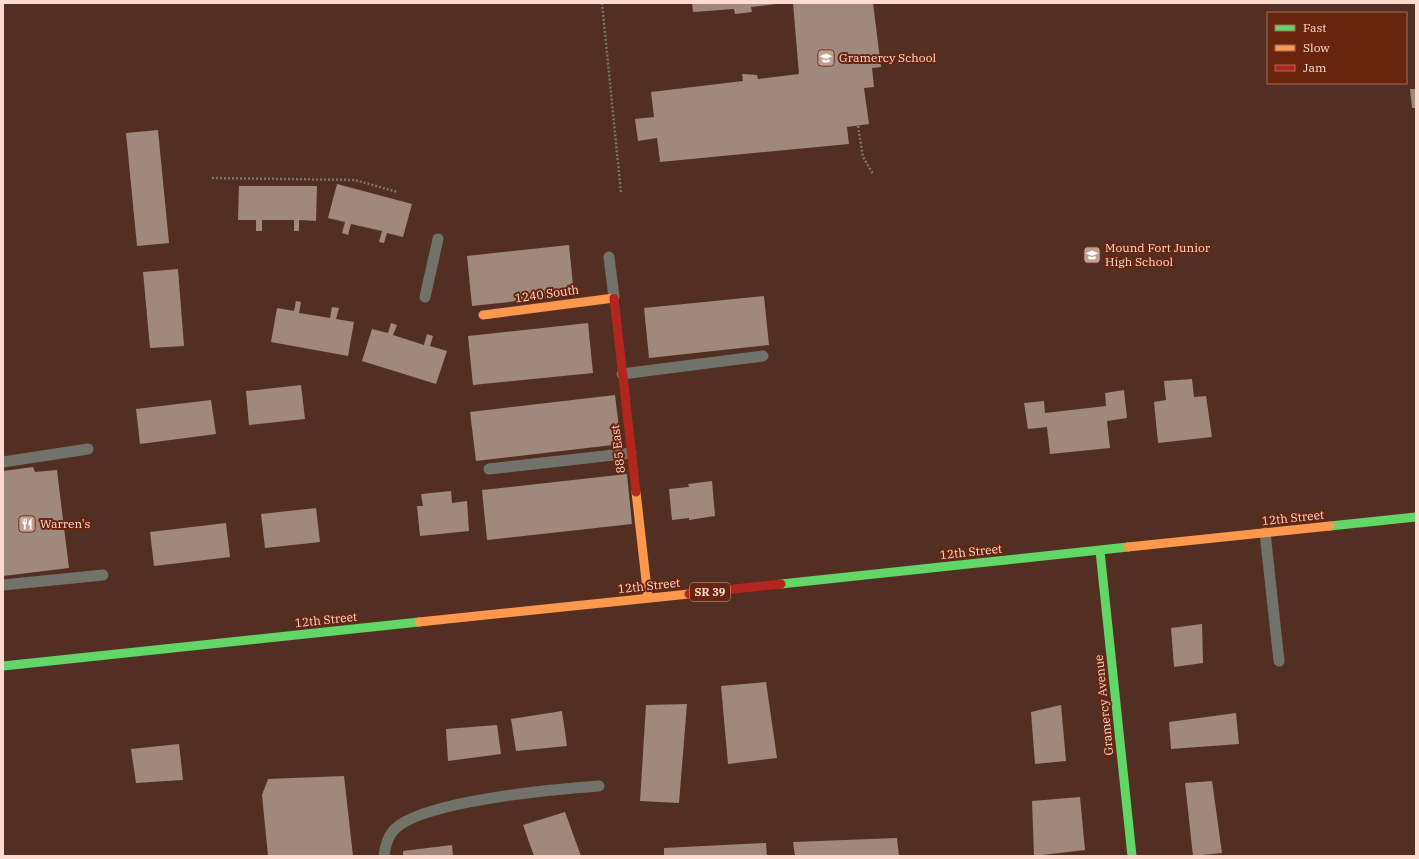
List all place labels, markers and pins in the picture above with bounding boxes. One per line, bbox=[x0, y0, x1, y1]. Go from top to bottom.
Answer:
school or university icon: Gramercy School bbox=[816, 48, 836, 68]
place label: Gramercy School bbox=[839, 50, 936, 65]
place label: Mound Fort Junior High School bbox=[1105, 240, 1211, 269]
school or university icon: Mound Fort Junior High School bbox=[1082, 245, 1102, 265]
restaurant icon: Warren's bbox=[17, 514, 37, 534]
place label: Warren's bbox=[40, 516, 91, 531]

